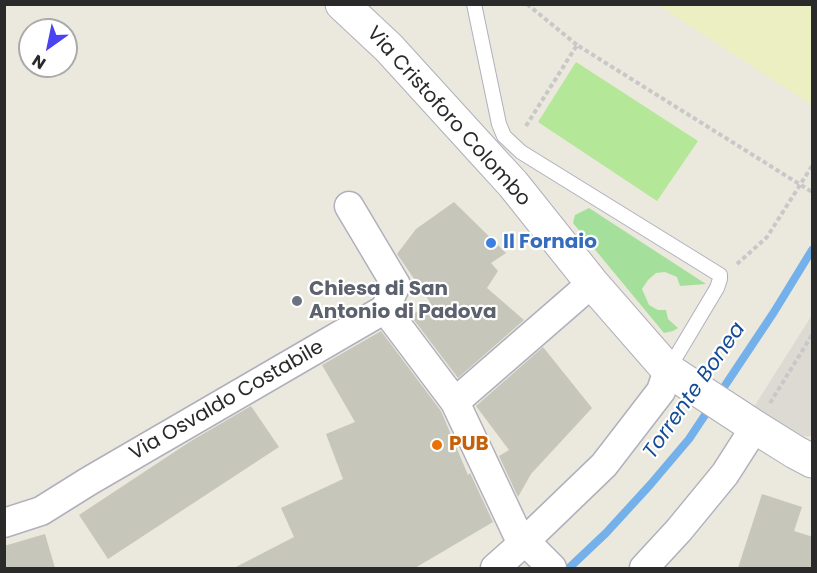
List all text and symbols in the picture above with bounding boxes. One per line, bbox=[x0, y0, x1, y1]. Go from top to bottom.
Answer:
north arrow bbox=[18, 18, 78, 78]
street label: Via Cristoforo Colombo bbox=[361, 22, 535, 212]
text: N bbox=[28, 49, 50, 75]
place label: Il Fornaio bbox=[503, 231, 597, 255]
marker: Il Fornaio bbox=[484, 236, 498, 250]
place label: Chiesa di San Antonio di Padova bbox=[309, 278, 497, 325]
marker: Chiesa di San Antonio di Padova bbox=[290, 294, 304, 308]
water label: Torrente Bonea bbox=[639, 318, 751, 464]
street label: Via Osvaldo Costabile bbox=[126, 336, 328, 466]
place label: PUB bbox=[449, 433, 489, 457]
marker: PUB bbox=[430, 438, 444, 452]

